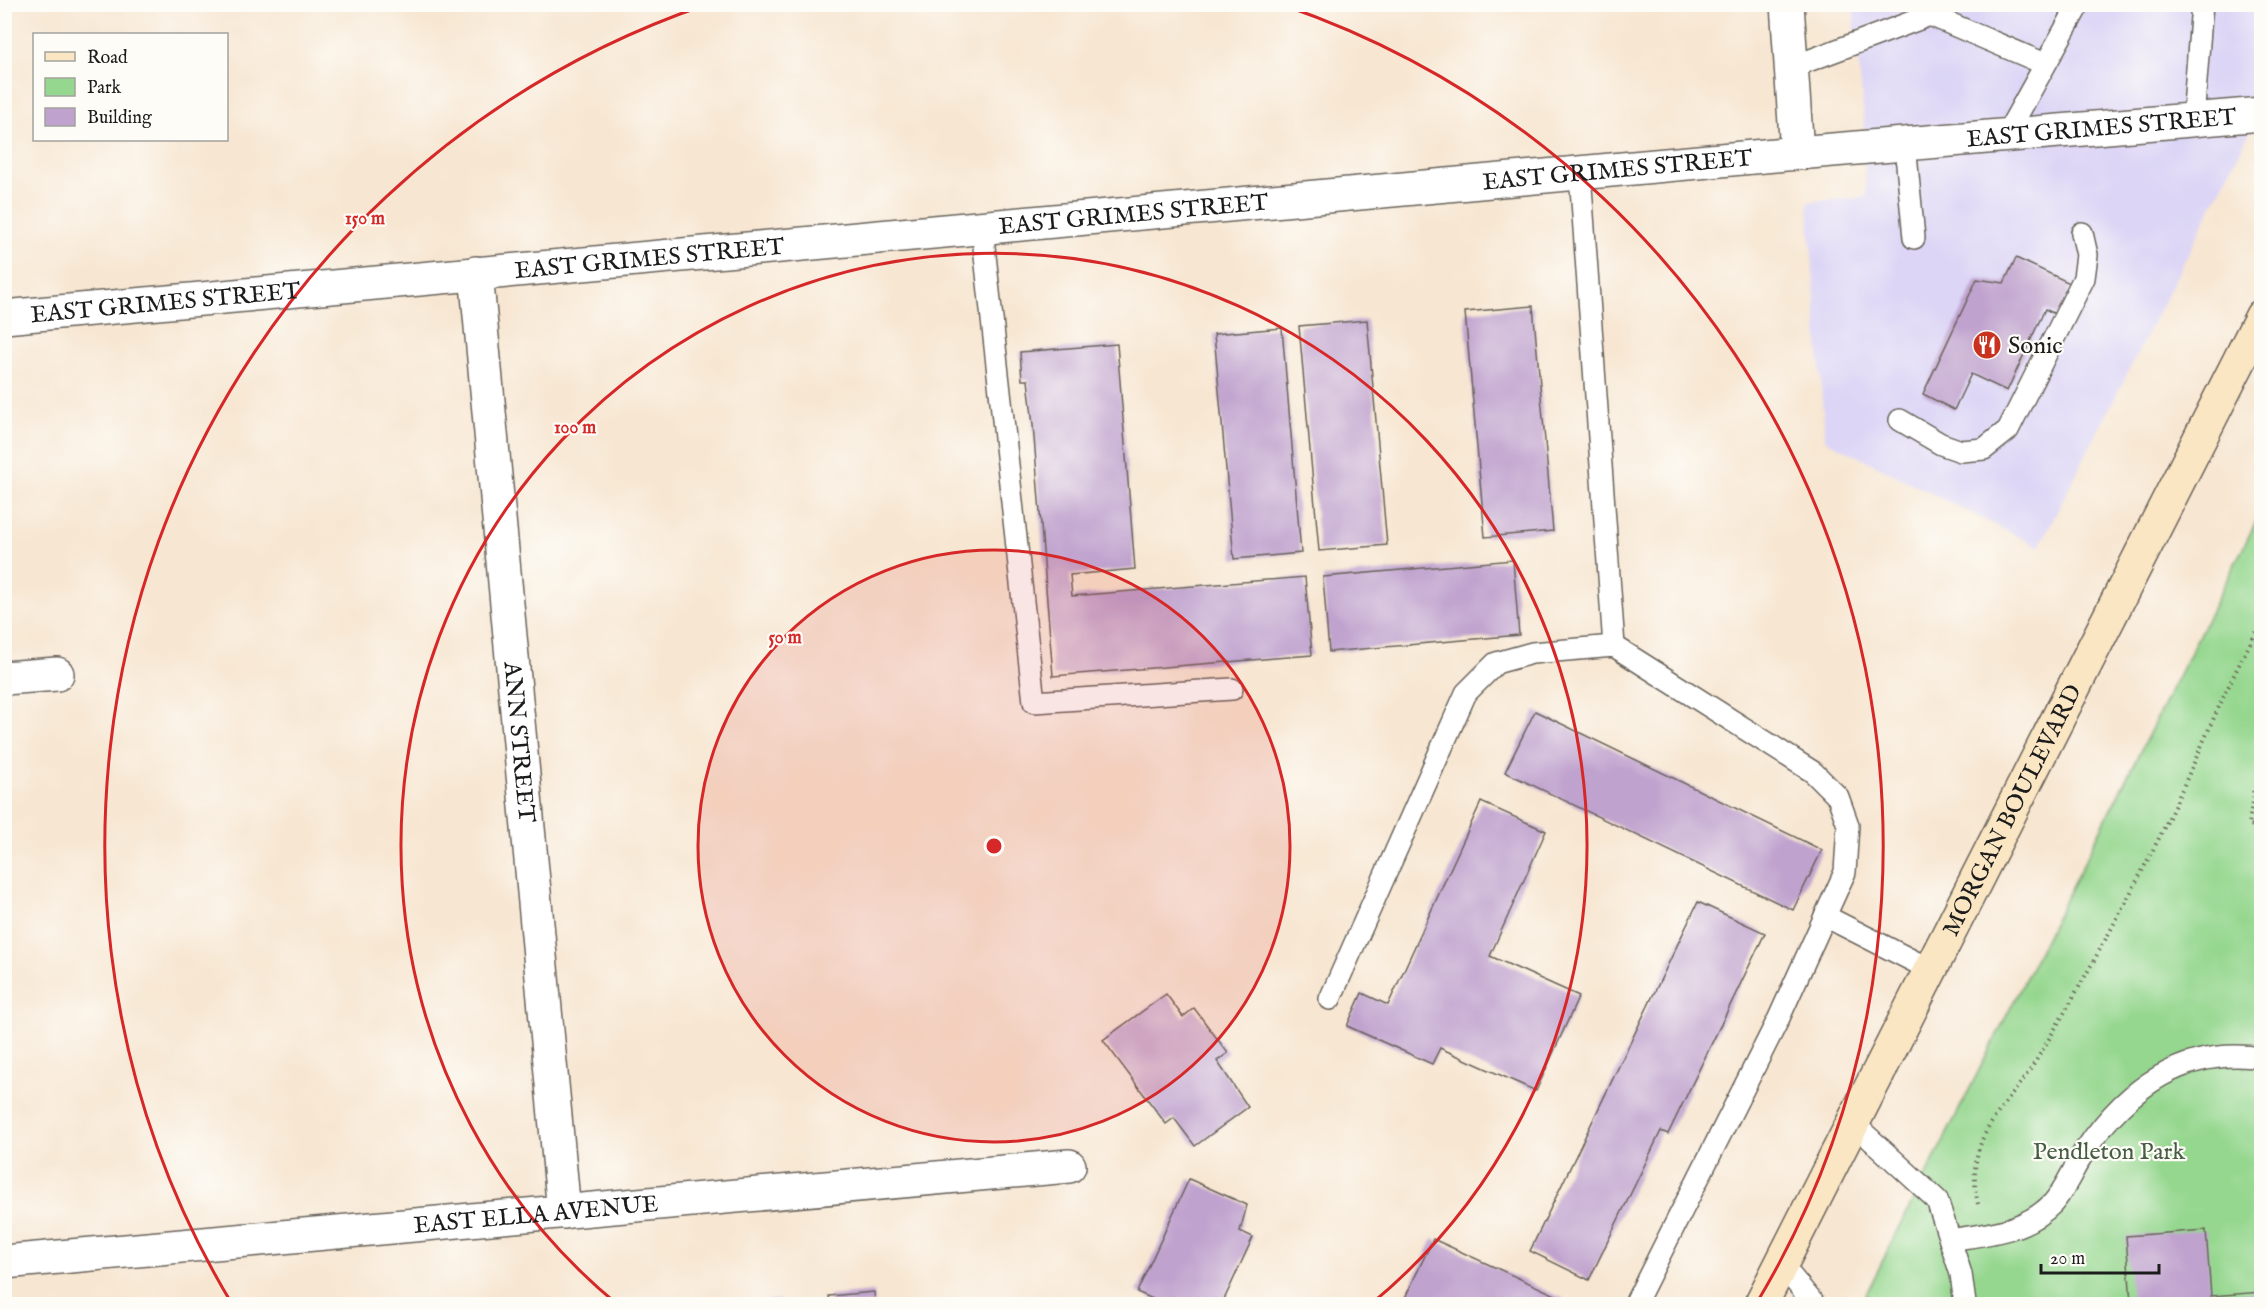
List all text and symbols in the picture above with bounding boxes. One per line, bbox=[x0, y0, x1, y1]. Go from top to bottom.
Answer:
legend bbox=[33, 33, 228, 141]
text: Road bbox=[87, 47, 128, 70]
text: Park bbox=[87, 77, 122, 100]
street label: EAST GRIMES STREET bbox=[1965, 102, 2238, 156]
text: Building bbox=[87, 107, 152, 130]
street label: EAST GRIMES STREET bbox=[1481, 143, 1754, 199]
street label: EAST GRIMES STREET bbox=[997, 187, 1270, 243]
text: 150 m bbox=[345, 208, 385, 231]
street label: EAST GRIMES STREET bbox=[513, 232, 786, 287]
street label: EAST GRIMES STREET bbox=[29, 276, 302, 332]
restaurant icon: Sonic bbox=[1971, 329, 2003, 361]
place label: Sonic bbox=[2008, 331, 2063, 362]
text: 100 m bbox=[554, 417, 596, 440]
text: 50 m bbox=[768, 627, 802, 650]
street label: ANN STREET bbox=[495, 659, 541, 825]
street label: MORGAN BOULEVARD bbox=[1936, 679, 2090, 942]
centre of rings bbox=[984, 836, 1004, 856]
park label: Pendleton Park bbox=[2033, 1137, 2185, 1168]
street label: EAST ELLA AVENUE bbox=[412, 1189, 660, 1242]
scale bar bbox=[2041, 1237, 2160, 1275]
text: 20 m bbox=[2050, 1248, 2085, 1271]

